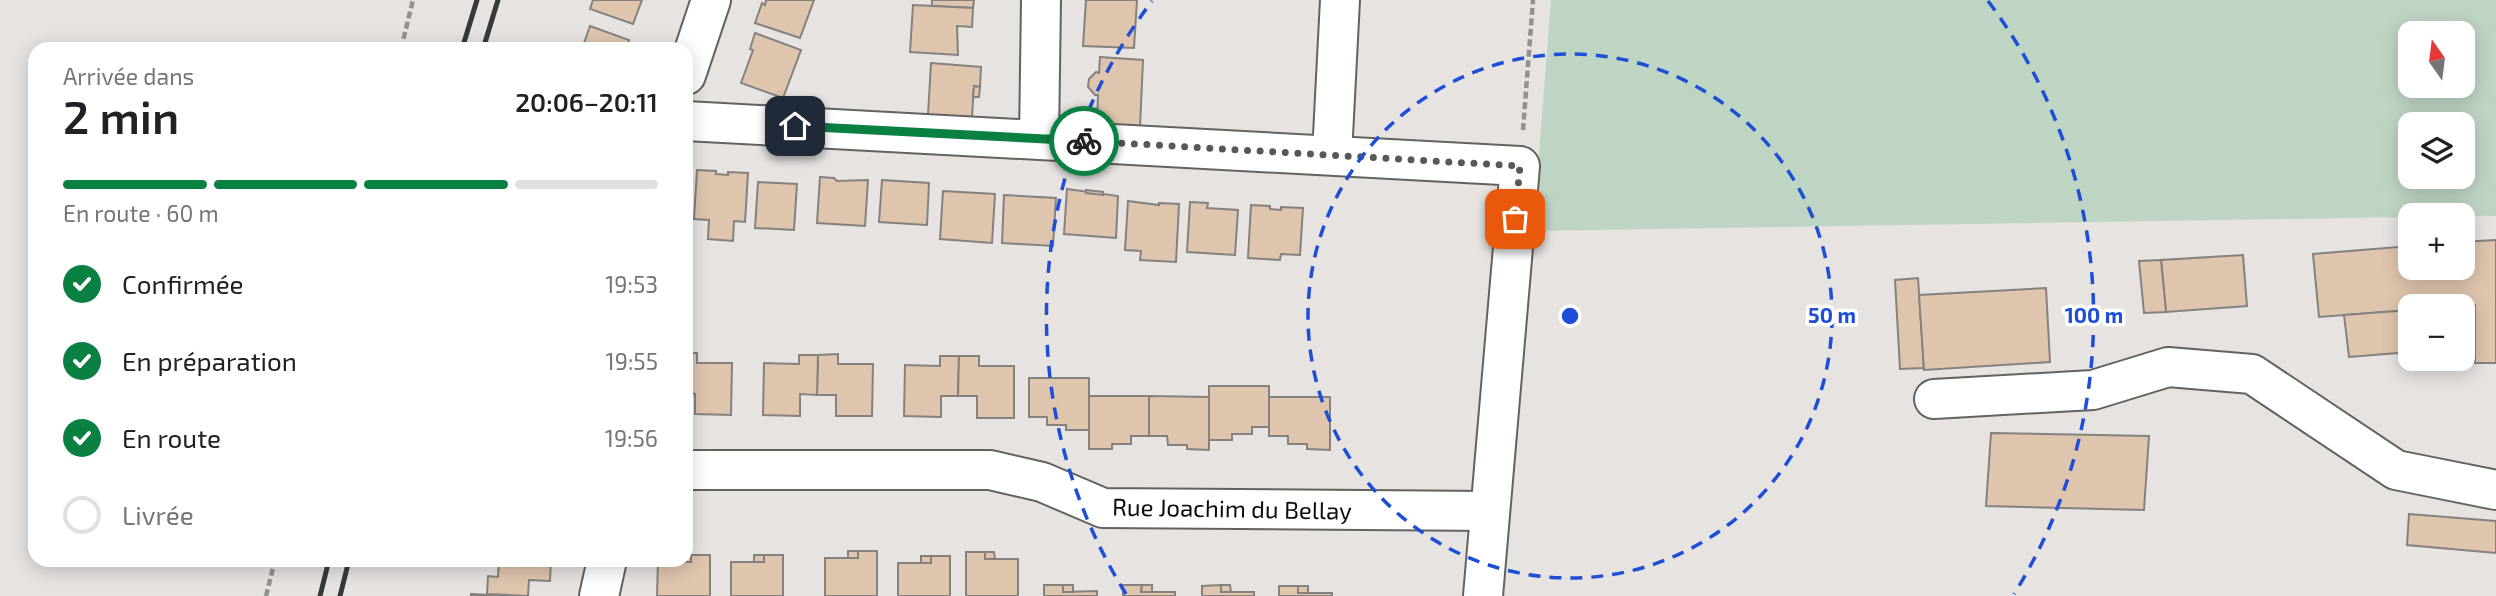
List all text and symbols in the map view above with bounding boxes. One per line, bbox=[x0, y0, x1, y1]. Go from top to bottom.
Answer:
north arrow bbox=[2398, 21, 2474, 98]
map controls bbox=[2398, 21, 2475, 371]
text: Arrivée dans bbox=[63, 62, 194, 90]
text: 20:06–20:11 bbox=[515, 86, 658, 117]
text: 2 min bbox=[63, 88, 179, 143]
pin bbox=[765, 96, 825, 156]
courier bbox=[1049, 106, 1119, 176]
icon: home bbox=[776, 107, 814, 145]
button: layers bbox=[2398, 112, 2475, 189]
icon: bike bbox=[1065, 122, 1103, 160]
pin bbox=[1485, 189, 1545, 249]
text: En route · 60 m bbox=[63, 199, 219, 227]
icon: bag bbox=[1496, 200, 1534, 238]
button: + bbox=[2398, 203, 2475, 280]
icon: check bbox=[63, 265, 101, 303]
text: Confirmée bbox=[122, 268, 244, 299]
text: 19:53 bbox=[605, 270, 658, 298]
button: − bbox=[2398, 294, 2475, 371]
text: 50 m bbox=[1808, 302, 1856, 327]
text: 100 m bbox=[2065, 302, 2123, 327]
centre of rings bbox=[1558, 304, 1582, 328]
icon: check bbox=[63, 342, 101, 380]
text: En préparation bbox=[122, 345, 297, 376]
text: 19:55 bbox=[606, 347, 658, 375]
icon: check bbox=[63, 419, 101, 457]
text: En route bbox=[122, 422, 221, 453]
text: 19:56 bbox=[605, 424, 658, 452]
street label: Rue Joachim du Bellay bbox=[1112, 491, 1352, 525]
text: Livrée bbox=[122, 499, 194, 530]

